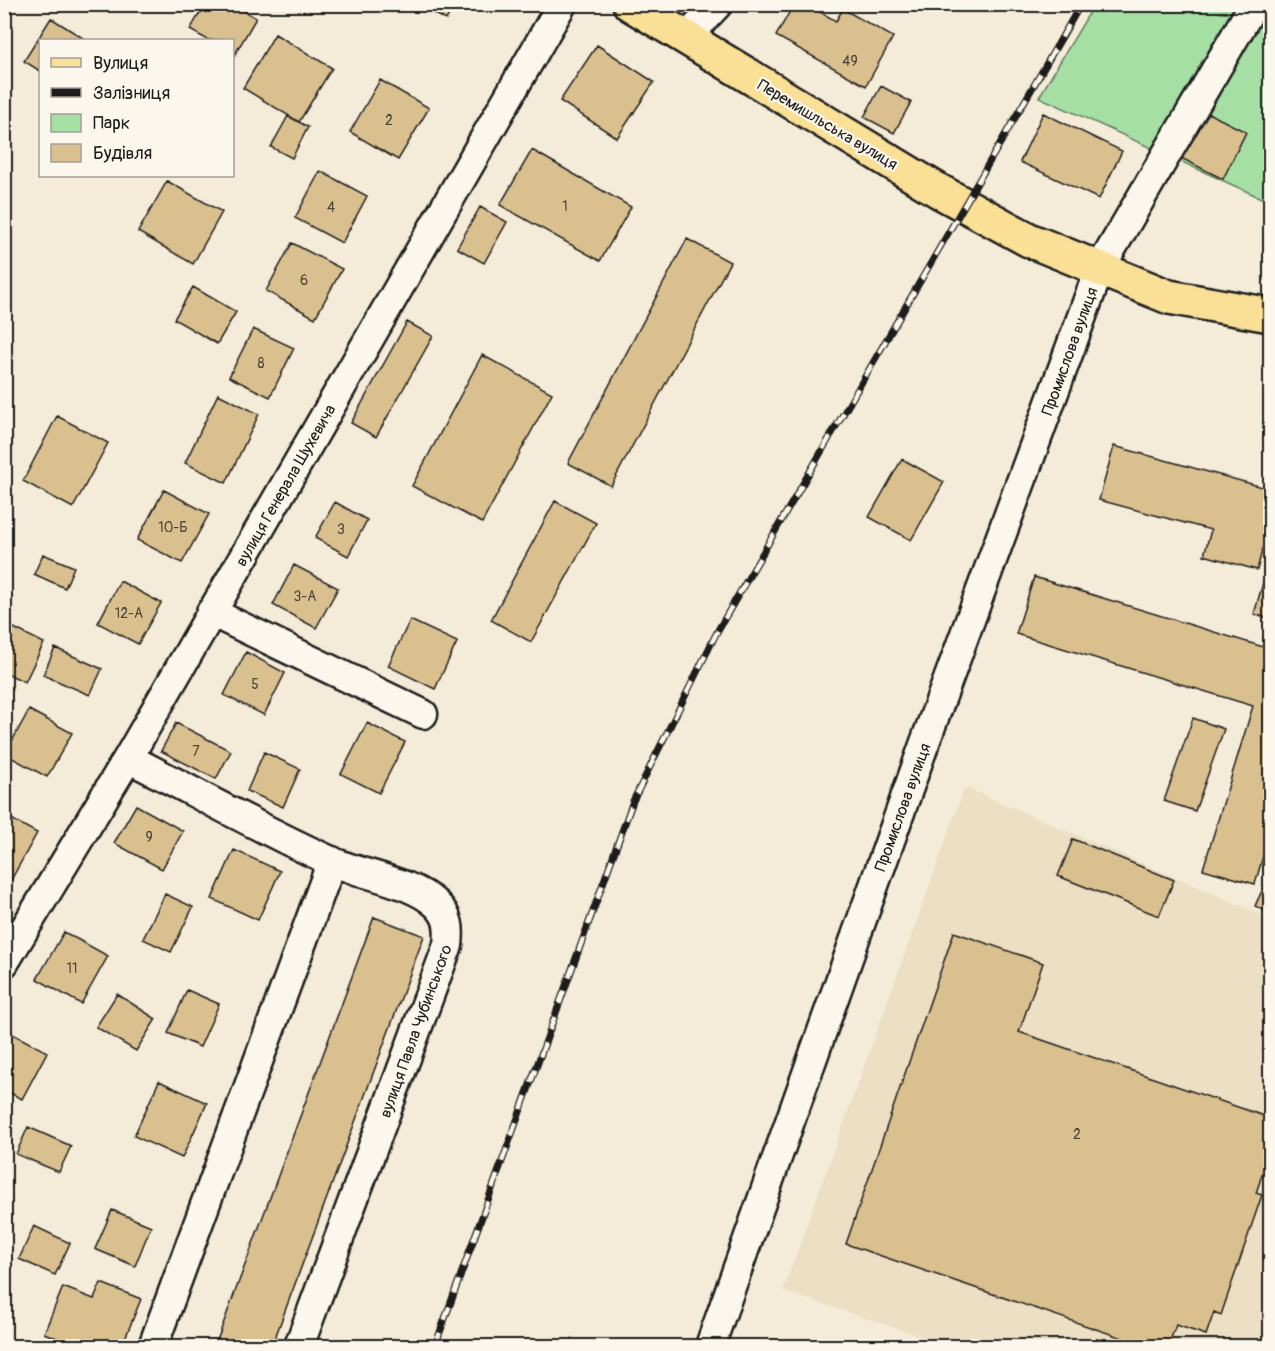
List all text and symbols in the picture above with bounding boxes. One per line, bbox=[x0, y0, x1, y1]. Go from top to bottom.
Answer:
legend bbox=[39, 39, 234, 177]
text: Вулиця bbox=[93, 52, 148, 75]
house number: 49 bbox=[842, 53, 858, 70]
street label: Перемишльська вулиця bbox=[754, 75, 901, 175]
text: Залізниця bbox=[93, 82, 170, 105]
text: Парк bbox=[93, 112, 130, 135]
house number: 2 bbox=[385, 112, 393, 129]
text: Будівля bbox=[93, 142, 152, 165]
house number: 1 bbox=[562, 198, 568, 215]
house number: 4 bbox=[327, 199, 335, 216]
house number: 6 bbox=[300, 272, 308, 289]
street label: Промислова вулиця bbox=[1037, 284, 1102, 418]
house number: 8 bbox=[257, 355, 265, 372]
street label: вулиця Генерала Шухевича bbox=[231, 401, 340, 570]
house number: 10-Б bbox=[158, 519, 188, 536]
house number: 3 bbox=[337, 521, 345, 538]
house number: 3-А bbox=[294, 588, 316, 605]
house number: 12-А bbox=[115, 605, 143, 622]
house number: 5 bbox=[251, 676, 259, 693]
street label: Промислова вулиця bbox=[870, 740, 935, 874]
house number: 7 bbox=[192, 743, 200, 760]
house number: 9 bbox=[145, 829, 153, 846]
street label: вулиця Павла Чубинського bbox=[375, 942, 457, 1121]
house number: 11 bbox=[67, 960, 77, 977]
house number: 2 bbox=[1073, 1126, 1081, 1143]

